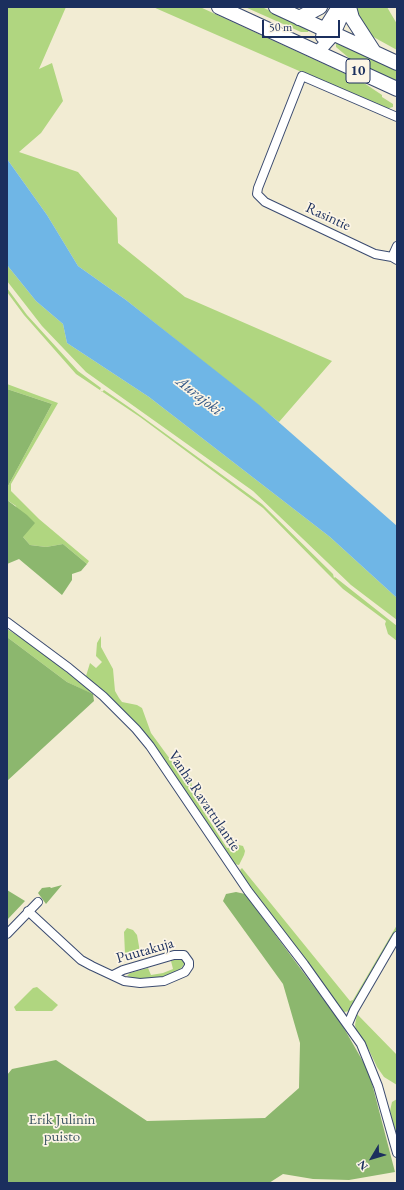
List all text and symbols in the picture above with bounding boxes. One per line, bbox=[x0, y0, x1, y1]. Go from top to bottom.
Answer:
scale bar bbox=[264, 12, 342, 38]
text: 50 m bbox=[269, 19, 292, 35]
road number: 10 bbox=[346, 59, 370, 83]
street label: Rasintie bbox=[303, 199, 353, 235]
water label: Aurajoki bbox=[172, 372, 226, 420]
street label: Vanha Ravattulantie bbox=[164, 747, 244, 855]
street label: Puutakuja bbox=[114, 934, 176, 968]
park label: Erik Julinin puisto bbox=[29, 1111, 95, 1146]
north arrow bbox=[352, 1138, 392, 1178]
text: N bbox=[354, 1158, 371, 1173]

